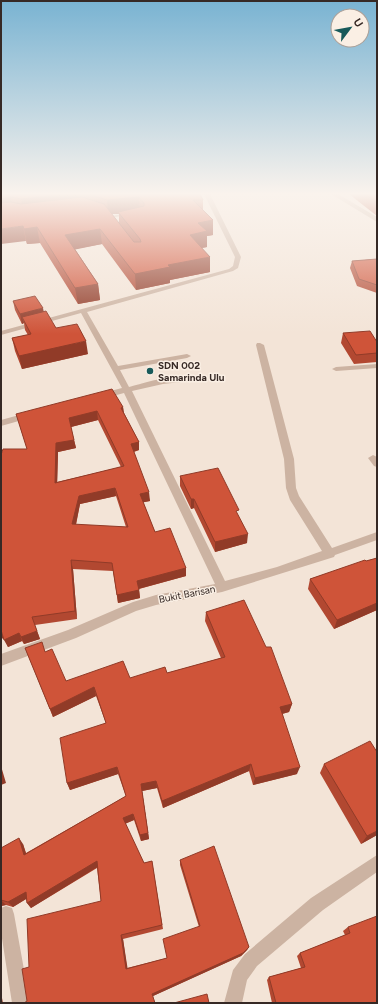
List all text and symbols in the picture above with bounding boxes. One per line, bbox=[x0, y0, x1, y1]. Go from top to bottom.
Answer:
north arrow bbox=[330, 8, 370, 48]
text: U bbox=[350, 16, 366, 30]
place label: SDN 002 Samarinda Ulu bbox=[158, 359, 225, 384]
marker: SDN 002 Samarinda Ulu bbox=[145, 366, 155, 376]
street label: Bukit Barisan bbox=[158, 582, 217, 606]

